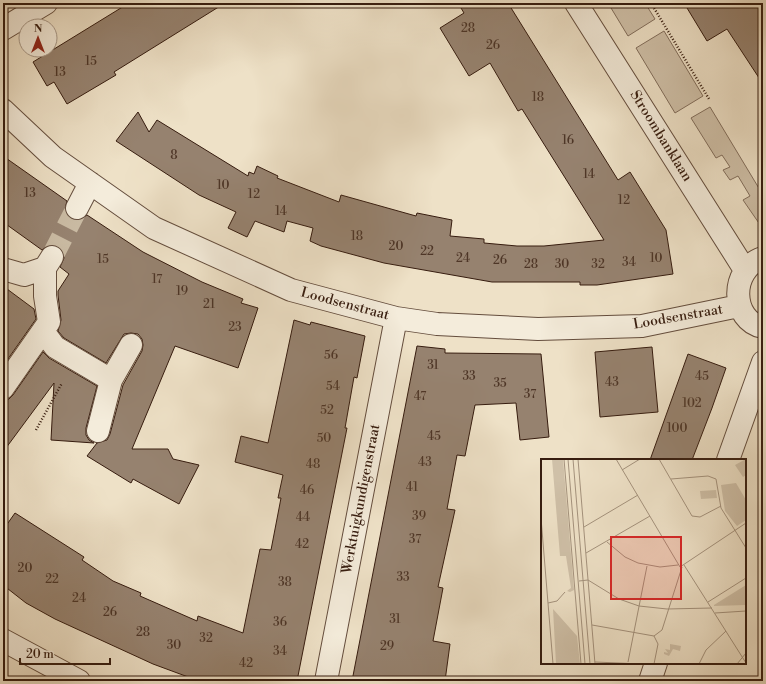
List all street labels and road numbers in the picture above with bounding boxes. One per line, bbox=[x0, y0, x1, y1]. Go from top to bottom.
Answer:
street label: Stroombanklaan bbox=[626, 87, 697, 186]
street label: Loodsenstraat bbox=[299, 284, 391, 324]
street label: Loodsenstraat bbox=[632, 300, 724, 334]
street label: Werktuigkundigenstraat bbox=[337, 422, 384, 576]

